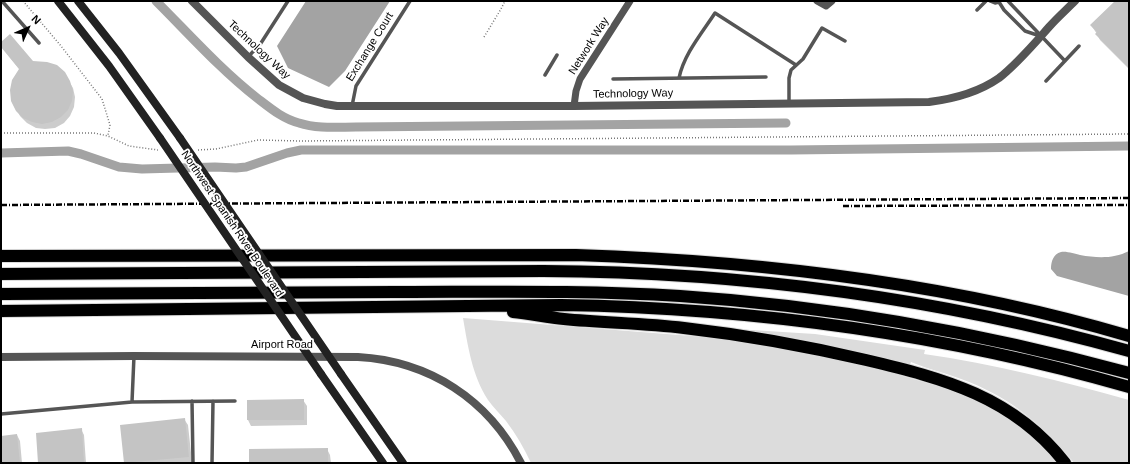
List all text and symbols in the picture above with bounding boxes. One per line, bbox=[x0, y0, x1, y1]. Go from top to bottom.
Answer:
north arrow bbox=[8, 8, 48, 48]
street label: Exchange Court bbox=[344, 10, 396, 84]
text: N bbox=[29, 12, 44, 27]
street label: Network Way bbox=[566, 15, 612, 77]
street label: Technology Way bbox=[225, 18, 293, 82]
street label: Technology Way bbox=[593, 87, 673, 101]
street label: Northwest Spanish River Boulevard bbox=[178, 148, 286, 300]
street label: Airport Road bbox=[251, 338, 313, 352]

